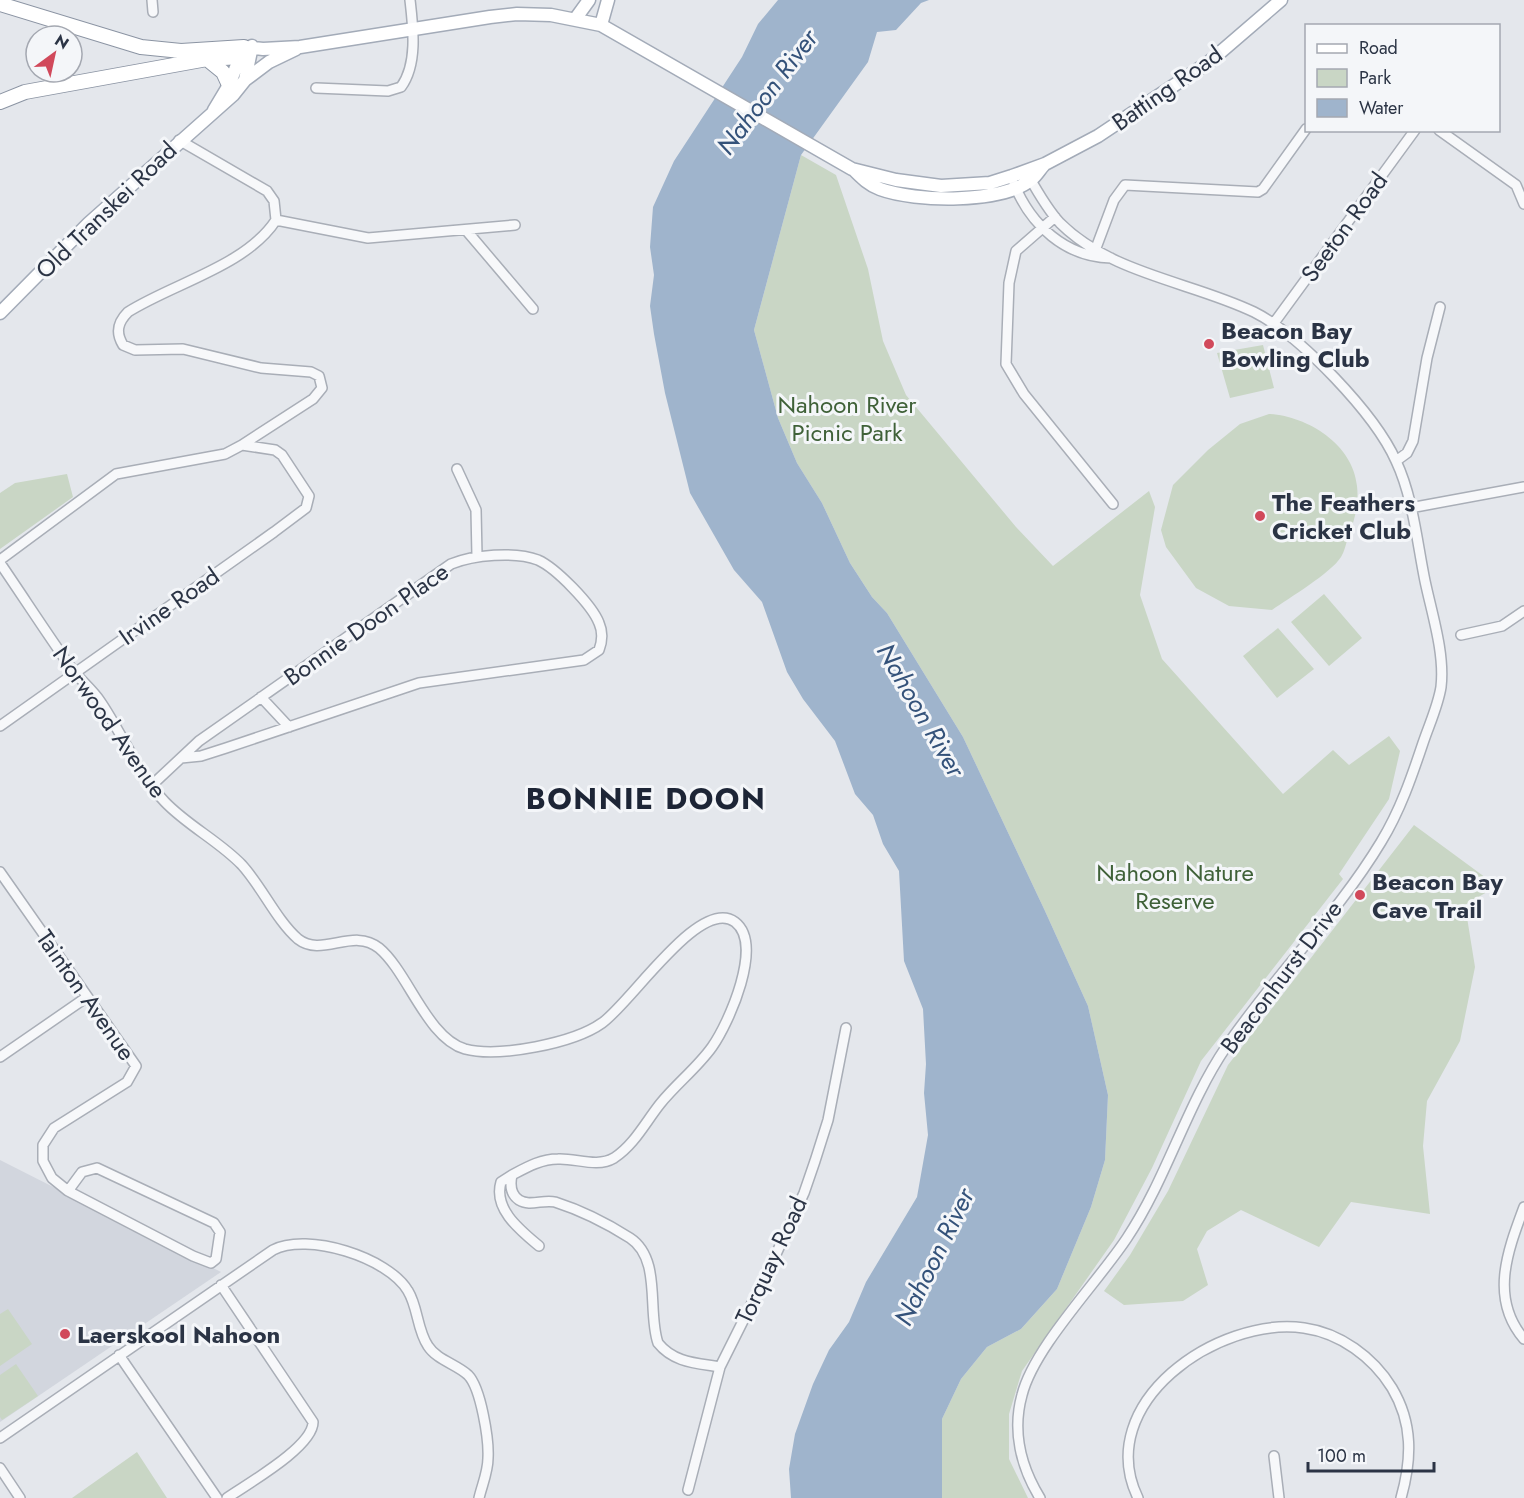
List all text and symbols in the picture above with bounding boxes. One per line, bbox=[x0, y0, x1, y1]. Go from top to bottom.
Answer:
water label: Nahoon River bbox=[707, 20, 828, 163]
north arrow bbox=[24, 24, 84, 84]
legend bbox=[1305, 24, 1500, 132]
text: N bbox=[50, 29, 73, 55]
text: Road bbox=[1359, 35, 1398, 61]
street label: Batting Road bbox=[1105, 37, 1229, 139]
text: Park bbox=[1359, 65, 1391, 91]
text: Water bbox=[1359, 95, 1404, 121]
street label: Old Transkei Road bbox=[28, 133, 184, 287]
street label: Seeton Road bbox=[1292, 165, 1396, 289]
place label: Beacon Bay Bowling Club bbox=[1221, 313, 1370, 376]
marker: Beacon Bay Bowling Club bbox=[1202, 337, 1216, 351]
park label: Nahoon River Picnic Park bbox=[777, 387, 917, 450]
place label: The Feathers Cricket Club bbox=[1272, 485, 1415, 548]
marker: The Feathers Cricket Club bbox=[1253, 509, 1267, 523]
street label: Bonnie Doon Place bbox=[277, 554, 455, 694]
street label: Irvine Road bbox=[112, 559, 226, 653]
water label: Nahoon River bbox=[867, 636, 975, 785]
street label: Norwood Avenue bbox=[44, 639, 176, 805]
district label: BONNIE DOON bbox=[526, 777, 766, 820]
park label: Nahoon Nature Reserve bbox=[1096, 855, 1254, 918]
place label: Beacon Bay Cave Trail bbox=[1372, 864, 1503, 927]
marker: Beacon Bay Cave Trail bbox=[1353, 888, 1367, 902]
street label: Beaconhurst Drive bbox=[1212, 893, 1350, 1061]
street label: Tainton Avenue bbox=[28, 922, 144, 1068]
water label: Nahoon River bbox=[884, 1181, 984, 1332]
street label: Torquay Road bbox=[726, 1191, 816, 1329]
place label: Laerskool Nahoon bbox=[77, 1317, 280, 1352]
marker: Laerskool Nahoon bbox=[58, 1327, 72, 1341]
scale bar bbox=[1308, 1435, 1434, 1473]
text: 100 m bbox=[1317, 1443, 1366, 1469]

